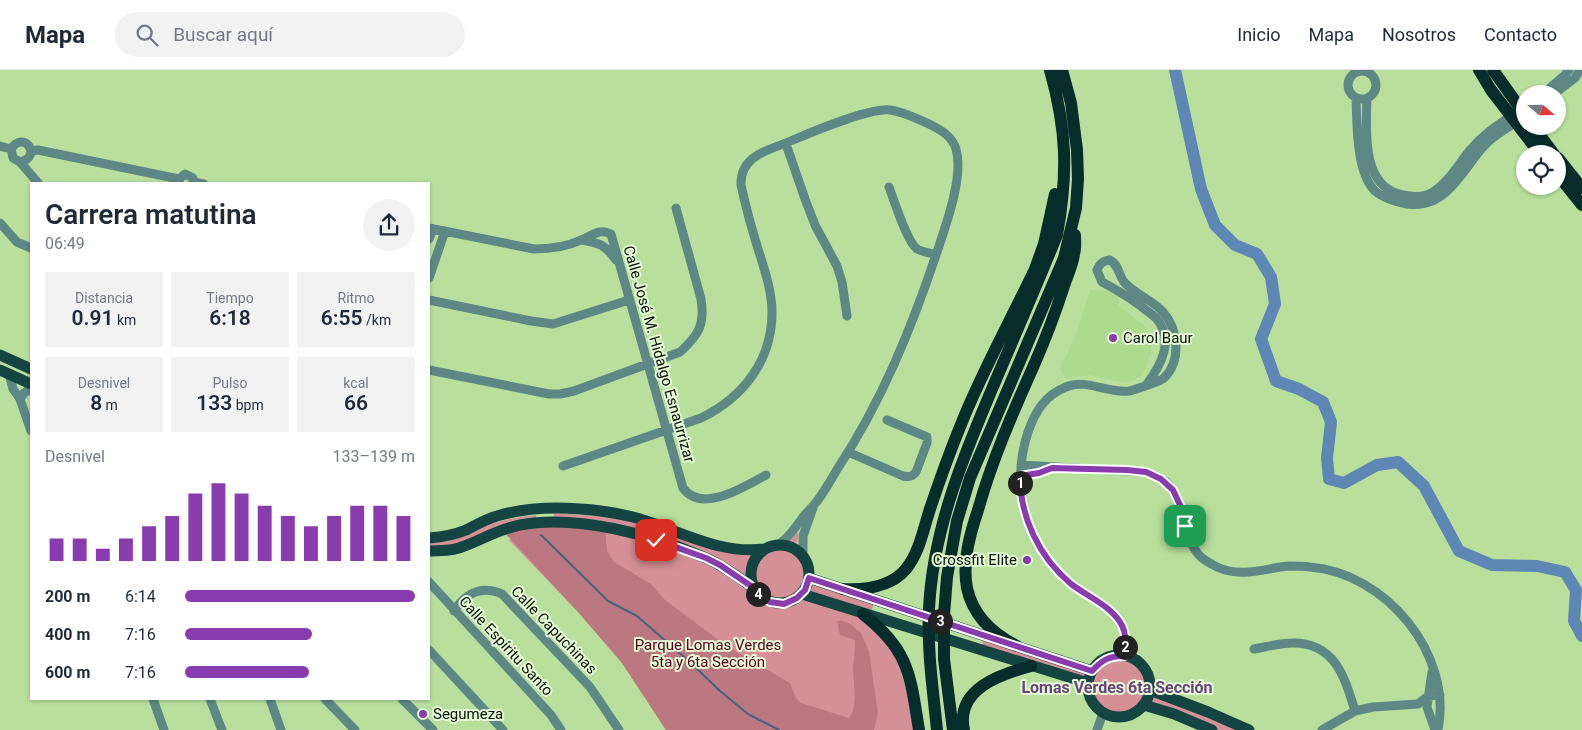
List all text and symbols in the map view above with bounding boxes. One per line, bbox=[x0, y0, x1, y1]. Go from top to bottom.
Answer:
search box bbox=[115, 12, 465, 57]
text: Mapa bbox=[25, 21, 85, 49]
icon: search bbox=[133, 21, 161, 49]
text: Buscar aquí bbox=[173, 23, 273, 46]
text: Inicio bbox=[1237, 24, 1281, 45]
text: Mapa bbox=[1309, 24, 1354, 45]
text: Nosotros bbox=[1382, 24, 1456, 45]
text: Contacto bbox=[1484, 24, 1557, 45]
north arrow bbox=[1516, 85, 1566, 135]
map controls bbox=[1516, 85, 1566, 195]
button: locate bbox=[1516, 145, 1566, 195]
text: Carrera matutina bbox=[45, 198, 257, 231]
button: share bbox=[363, 199, 415, 251]
text: 06:49 bbox=[45, 234, 85, 253]
street label: Calle José M. Hidalgo Esnaurrizar bbox=[619, 244, 699, 464]
text: Distancia bbox=[75, 290, 133, 306]
text: Tiempo bbox=[206, 290, 254, 306]
text: Ritmo bbox=[338, 290, 374, 306]
text: 0.91 bbox=[72, 306, 114, 330]
text: 6:18 bbox=[209, 306, 251, 330]
text: 6:55 bbox=[321, 306, 363, 330]
text: km bbox=[114, 312, 136, 328]
text: /km bbox=[363, 312, 391, 328]
place label: Carol Baur bbox=[1123, 329, 1193, 347]
marker: Carol Baur bbox=[1107, 332, 1119, 344]
text: Desnivel bbox=[78, 375, 130, 391]
text: Pulso bbox=[212, 375, 248, 391]
text: kcal bbox=[343, 375, 369, 391]
text: 8 bbox=[90, 391, 102, 415]
text: 133 bbox=[196, 391, 232, 415]
text: 66 bbox=[344, 391, 368, 415]
text: m bbox=[102, 397, 118, 413]
text: bpm bbox=[232, 397, 264, 413]
text: Desnivel bbox=[45, 447, 105, 466]
text: 133–139 m bbox=[333, 447, 415, 466]
pin: 1 bbox=[1008, 470, 1032, 496]
text: 1 bbox=[1016, 475, 1025, 491]
pin bbox=[1164, 505, 1206, 547]
icon: arrive bbox=[1171, 512, 1199, 540]
pin bbox=[635, 519, 677, 561]
icon: check bbox=[642, 526, 670, 554]
place label: Crossfit Elite bbox=[933, 551, 1017, 569]
marker: Crossfit Elite bbox=[1021, 554, 1033, 566]
street label: Calle Capuchinas bbox=[507, 582, 601, 678]
pin: 4 bbox=[746, 582, 770, 606]
text: 4 bbox=[754, 586, 763, 602]
text: 200 m bbox=[45, 587, 90, 606]
text: 6:14 bbox=[125, 587, 156, 606]
street label: Calle Espíritu Santo bbox=[455, 592, 557, 700]
pin: 3 bbox=[928, 608, 952, 634]
text: 3 bbox=[936, 613, 945, 629]
text: 400 m bbox=[45, 625, 90, 644]
text: 7:16 bbox=[125, 625, 156, 644]
pin: 2 bbox=[1112, 634, 1138, 660]
park label: Parque Lomas Verdes 5ta y 6ta Sección bbox=[635, 636, 781, 671]
text: 2 bbox=[1121, 639, 1130, 655]
text: 600 m bbox=[45, 663, 90, 682]
text: 7:16 bbox=[125, 663, 156, 682]
district label: Lomas Verdes 6ta Sección bbox=[1021, 678, 1213, 697]
place label: Segumeza bbox=[433, 705, 503, 723]
marker: Segumeza bbox=[417, 708, 429, 720]

